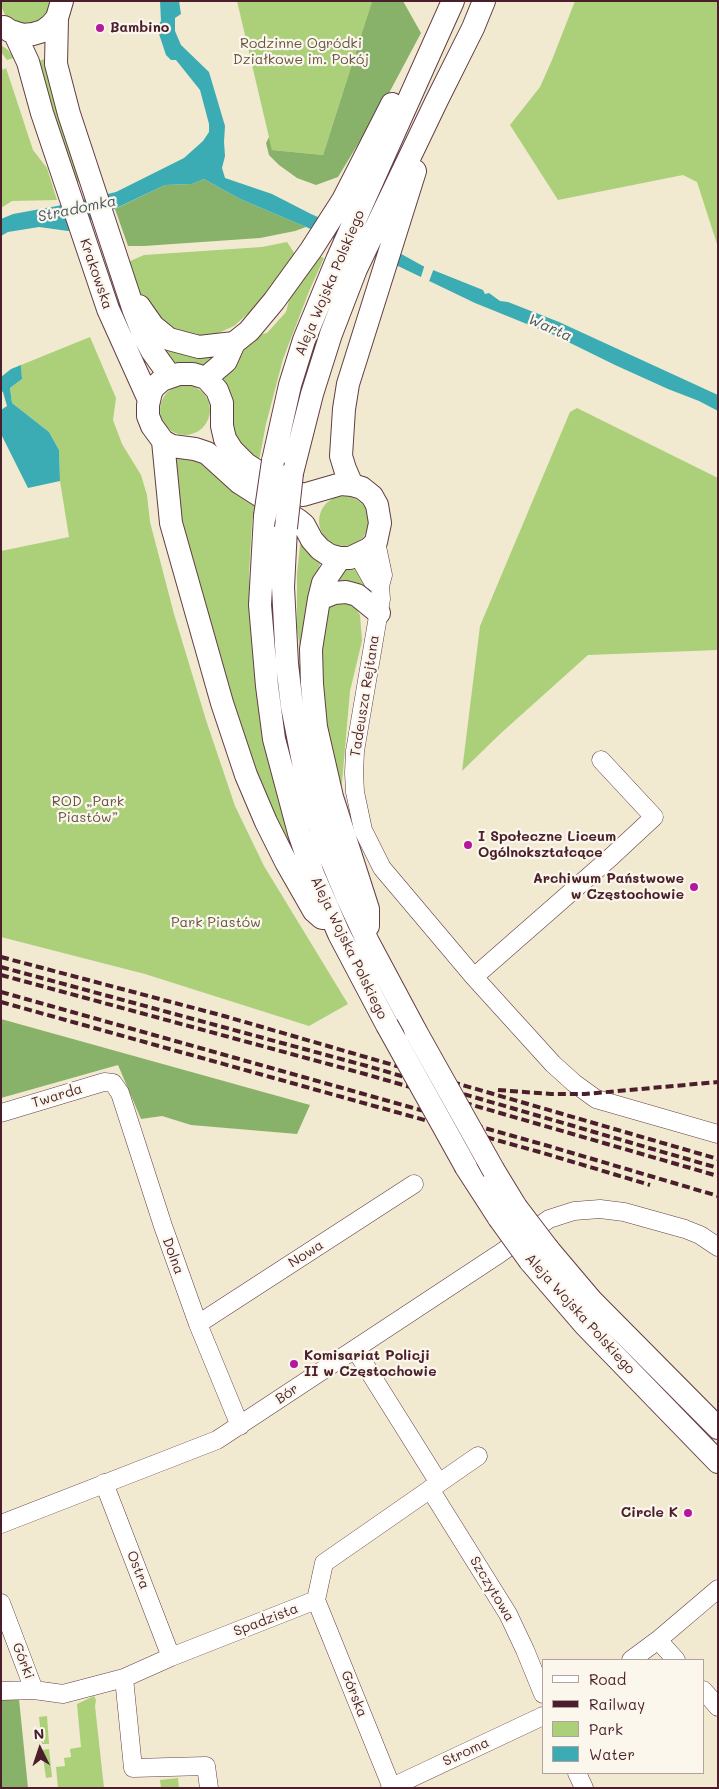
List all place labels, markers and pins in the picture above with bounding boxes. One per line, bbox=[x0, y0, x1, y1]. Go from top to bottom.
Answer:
place label: Bambino bbox=[110, 20, 169, 36]
marker: Bambino bbox=[94, 22, 106, 34]
place label: I Społeczne Liceum Ogólnokształcące bbox=[478, 829, 616, 862]
marker: I Społeczne Liceum Ogólnokształcące bbox=[462, 839, 474, 851]
place label: Archiwum Państwowe w Częstochowie bbox=[533, 871, 684, 904]
marker: Archiwum Państwowe w Częstochowie bbox=[688, 881, 700, 893]
place label: Komisariat Policji II w Częstochowie bbox=[304, 1348, 437, 1380]
marker: Komisariat Policji II w Częstochowie bbox=[288, 1358, 300, 1370]
place label: Circle K bbox=[621, 1505, 678, 1521]
marker: Circle K bbox=[682, 1507, 694, 1519]

